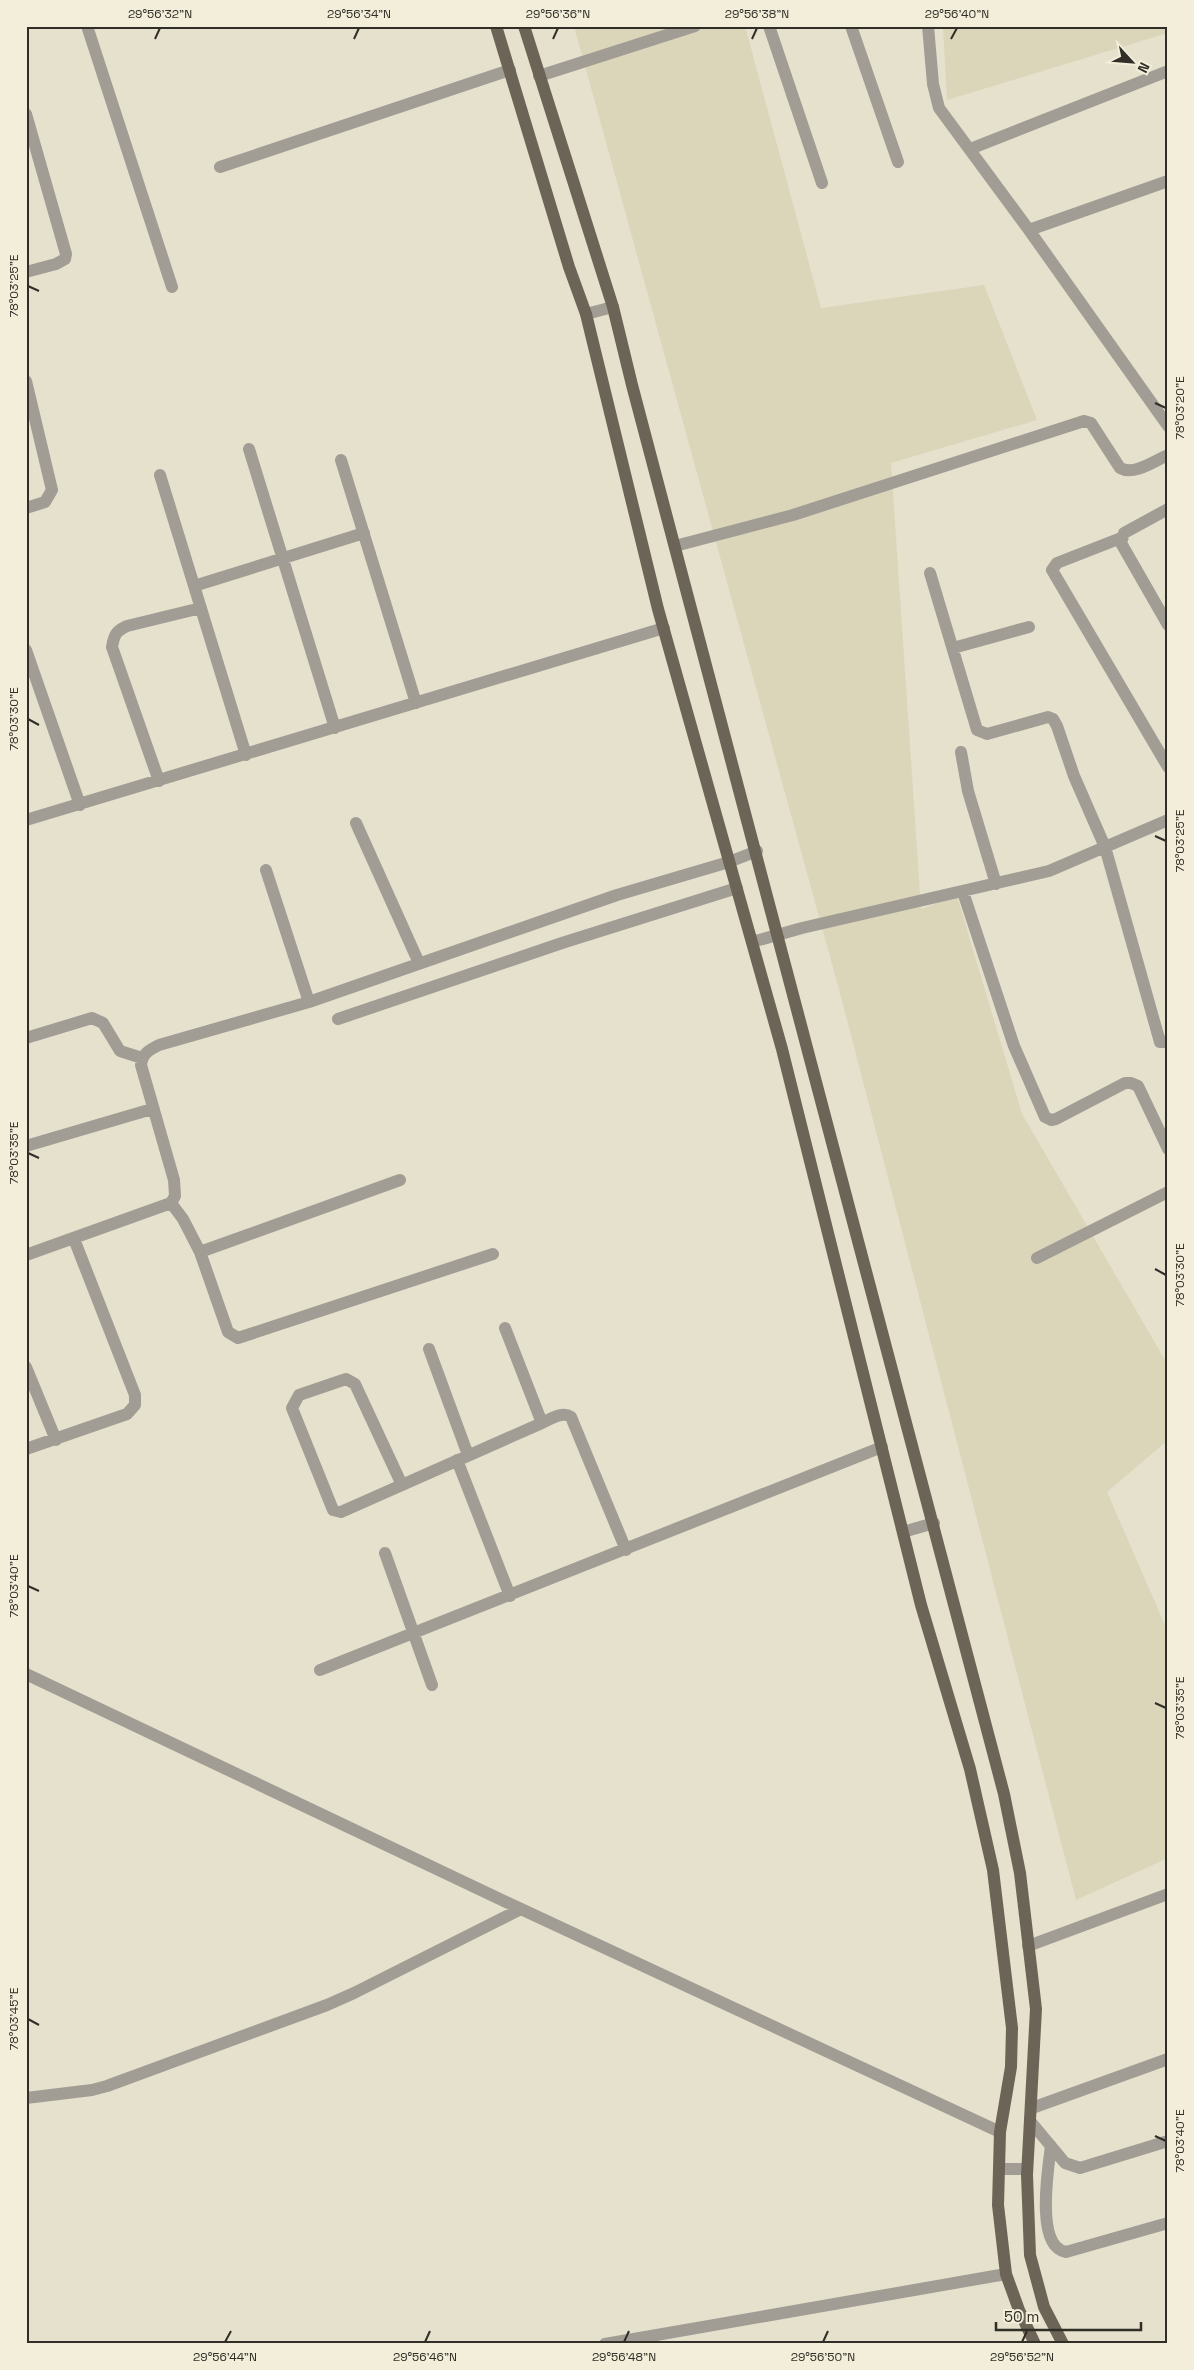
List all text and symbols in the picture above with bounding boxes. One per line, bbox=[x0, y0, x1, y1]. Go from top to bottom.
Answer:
text: 29°56'32"N bbox=[128, 6, 192, 22]
text: 29°56'34"N bbox=[327, 6, 391, 22]
text: 29°56'36"N bbox=[526, 6, 590, 22]
text: 29°56'38"N bbox=[725, 6, 789, 22]
text: 29°56'40"N bbox=[925, 6, 989, 22]
north arrow bbox=[1106, 38, 1156, 88]
text: N bbox=[1134, 60, 1154, 76]
text: 78°03'25"E bbox=[6, 254, 22, 318]
text: 78°03'20"E bbox=[1172, 376, 1188, 440]
text: 78°03'30"E bbox=[6, 687, 22, 751]
text: 78°03'25"E bbox=[1172, 809, 1188, 873]
text: 78°03'35"E bbox=[6, 1121, 22, 1185]
text: 78°03'30"E bbox=[1172, 1243, 1188, 1307]
text: 78°03'40"E bbox=[6, 1554, 22, 1618]
text: 78°03'35"E bbox=[1172, 1676, 1188, 1740]
text: 78°03'45"E bbox=[6, 1987, 22, 2050]
text: 78°03'40"E bbox=[1172, 2109, 1188, 2173]
scale bar bbox=[996, 2300, 1142, 2332]
text: 50 m bbox=[1004, 2307, 1039, 2326]
text: 29°56'44"N bbox=[193, 2349, 257, 2365]
text: 29°56'46"N bbox=[393, 2349, 457, 2365]
text: 29°56'48"N bbox=[592, 2349, 656, 2365]
text: 29°56'50"N bbox=[791, 2349, 855, 2365]
text: 29°56'52"N bbox=[990, 2349, 1054, 2365]

